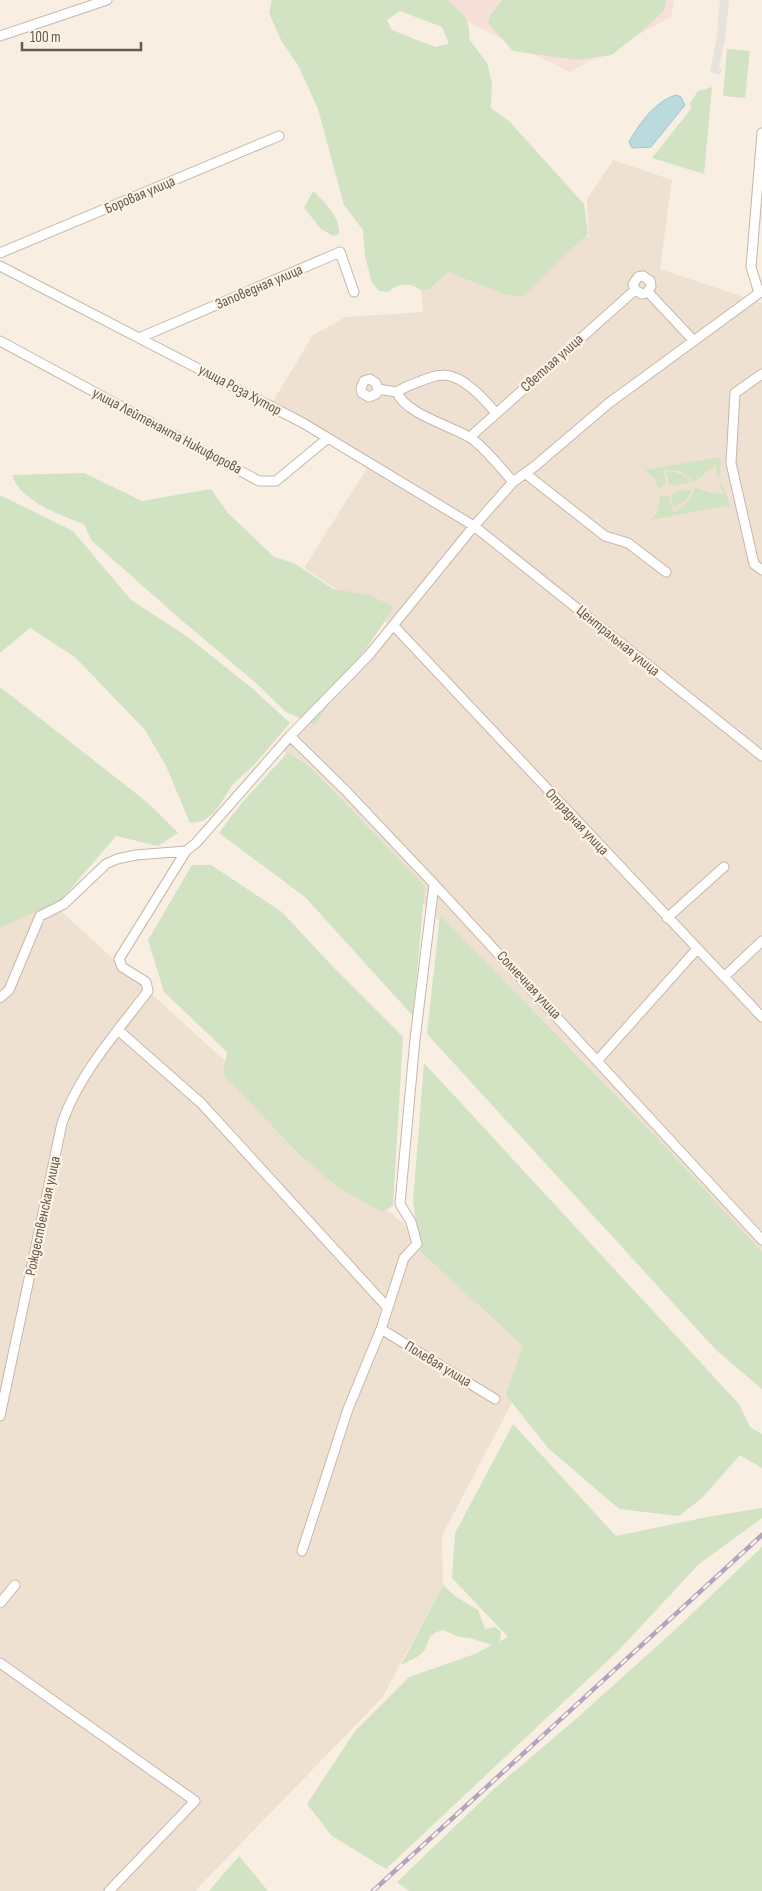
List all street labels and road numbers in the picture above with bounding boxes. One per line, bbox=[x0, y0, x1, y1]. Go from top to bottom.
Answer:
street label: Боровая улица bbox=[102, 172, 178, 218]
street label: Заповедная улица bbox=[212, 260, 306, 314]
street label: Светлая улица bbox=[517, 330, 587, 396]
street label: улица Роза Хутор bbox=[195, 360, 285, 420]
street label: улица Лейтенанта Никифорова bbox=[89, 383, 245, 479]
street label: Центральная улица bbox=[572, 601, 664, 681]
street label: Отрадная улица bbox=[541, 785, 613, 860]
street label: Солнечная улица bbox=[493, 947, 566, 1023]
street label: Рождественская улица bbox=[21, 1154, 65, 1278]
street label: Полевая улица bbox=[401, 1337, 475, 1391]

